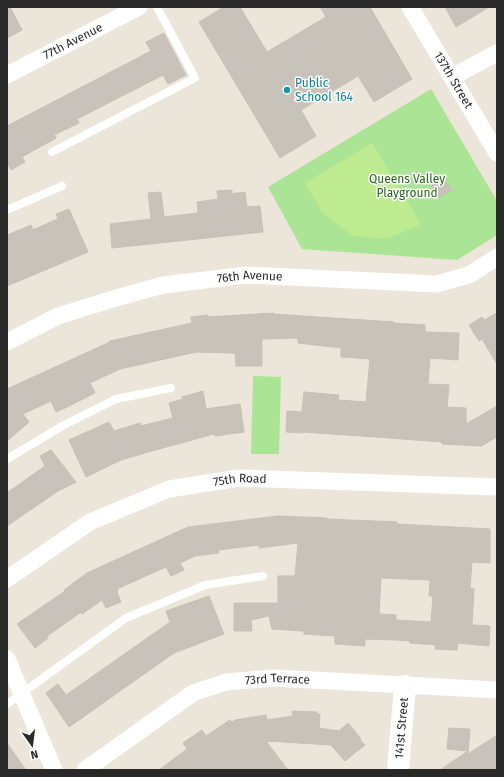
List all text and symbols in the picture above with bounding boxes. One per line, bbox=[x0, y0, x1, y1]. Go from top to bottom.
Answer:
street label: 77th Avenue bbox=[41, 20, 105, 62]
street label: 137th Street bbox=[431, 49, 476, 112]
place label: Public School 164 bbox=[295, 76, 354, 104]
marker: Public School 164 bbox=[282, 85, 292, 95]
park label: Queens Valley Playground bbox=[369, 172, 445, 200]
street label: 76th Avenue bbox=[216, 268, 283, 286]
street label: 75th Road bbox=[212, 471, 267, 489]
street label: 73rd Terrace bbox=[244, 671, 310, 687]
street label: 141st Street bbox=[392, 696, 411, 760]
north arrow bbox=[12, 725, 52, 765]
text: N bbox=[29, 747, 39, 761]

